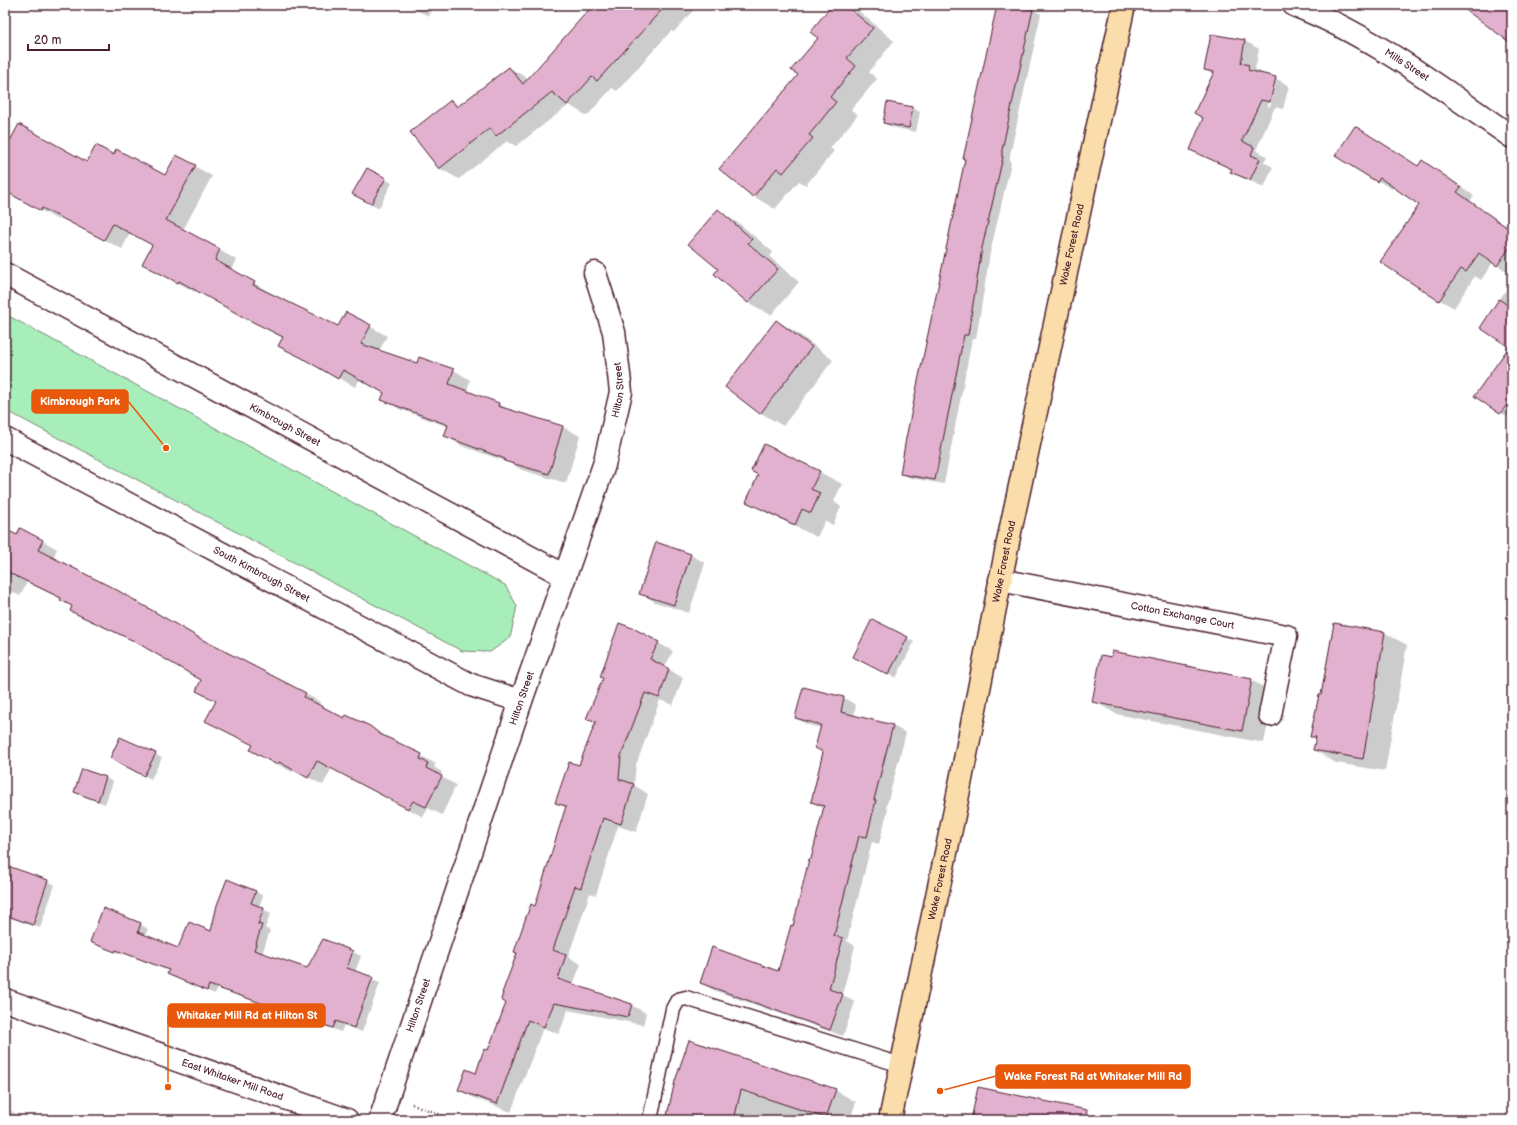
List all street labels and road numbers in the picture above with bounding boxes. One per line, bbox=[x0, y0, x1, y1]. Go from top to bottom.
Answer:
street label: Mills Street bbox=[1382, 46, 1431, 84]
street label: Wake Forest Road bbox=[1057, 203, 1087, 287]
street label: Hilton Street bbox=[609, 362, 627, 419]
street label: Kimbrough Street bbox=[247, 401, 322, 449]
street label: Wake Forest Road bbox=[990, 519, 1018, 604]
street label: South Kimbrough Street bbox=[211, 544, 312, 605]
street label: Cotton Exchange Court bbox=[1130, 600, 1235, 632]
street label: Hilton Street bbox=[507, 670, 537, 727]
street label: Wake Forest Road bbox=[926, 837, 955, 921]
street label: Hilton Street bbox=[404, 977, 433, 1034]
street label: East Whitaker Mill Road bbox=[180, 1056, 285, 1103]

